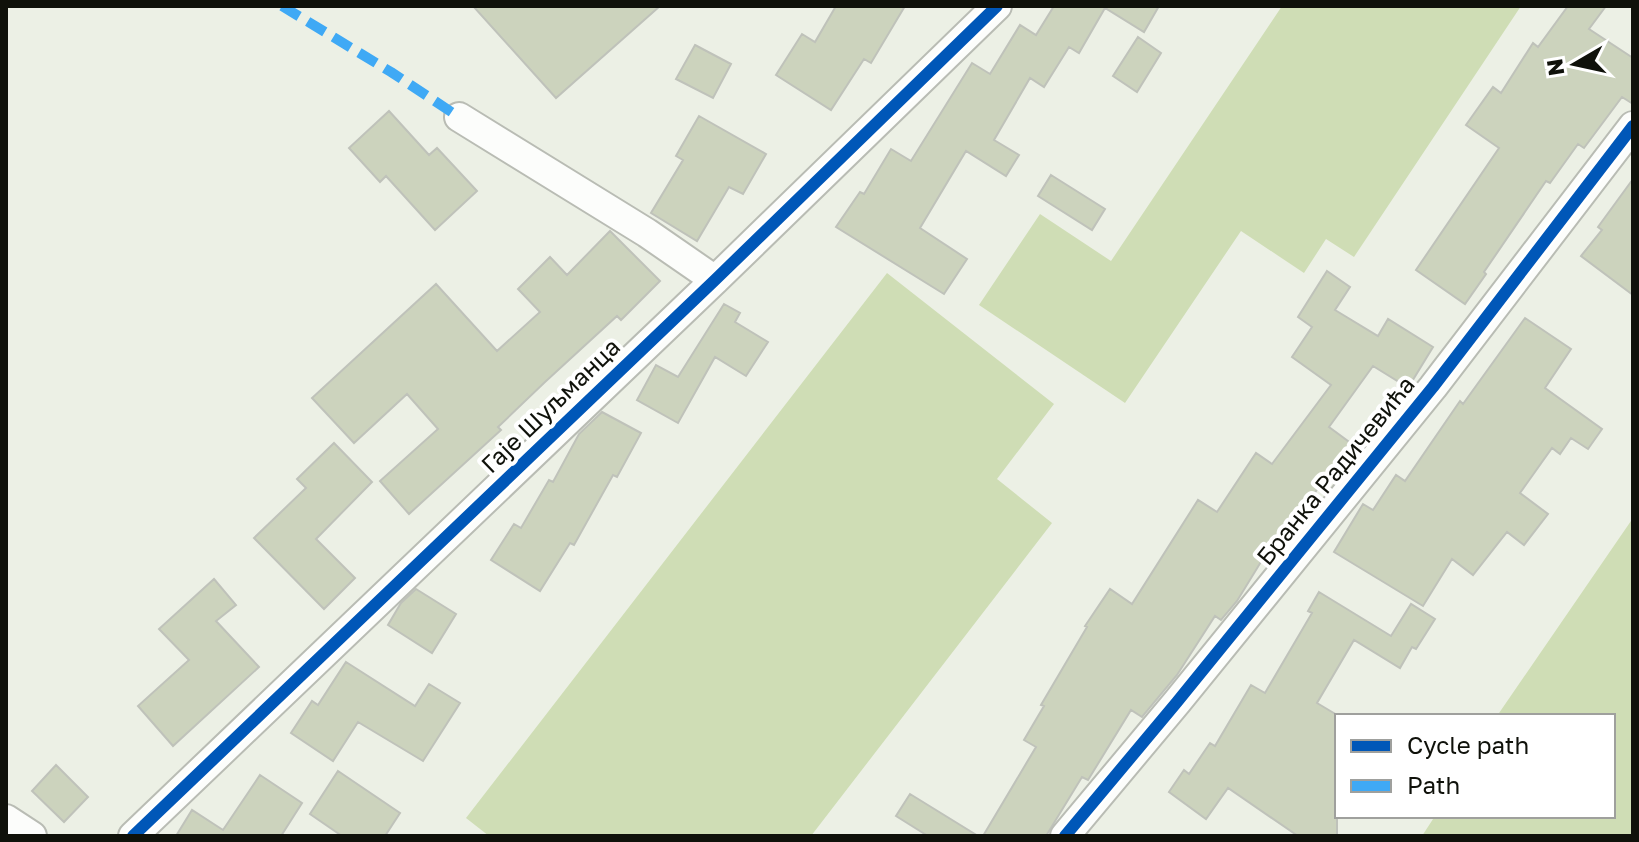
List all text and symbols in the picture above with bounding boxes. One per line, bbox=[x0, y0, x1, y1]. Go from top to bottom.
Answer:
north arrow bbox=[1535, 24, 1615, 104]
text: N bbox=[1540, 57, 1569, 78]
street label: Гаје Шуљманца bbox=[475, 331, 625, 478]
street label: Бранка Радичевића bbox=[1250, 370, 1420, 570]
legend bbox=[1335, 714, 1615, 818]
text: Cycle path bbox=[1407, 730, 1529, 759]
text: Path bbox=[1407, 770, 1460, 799]

